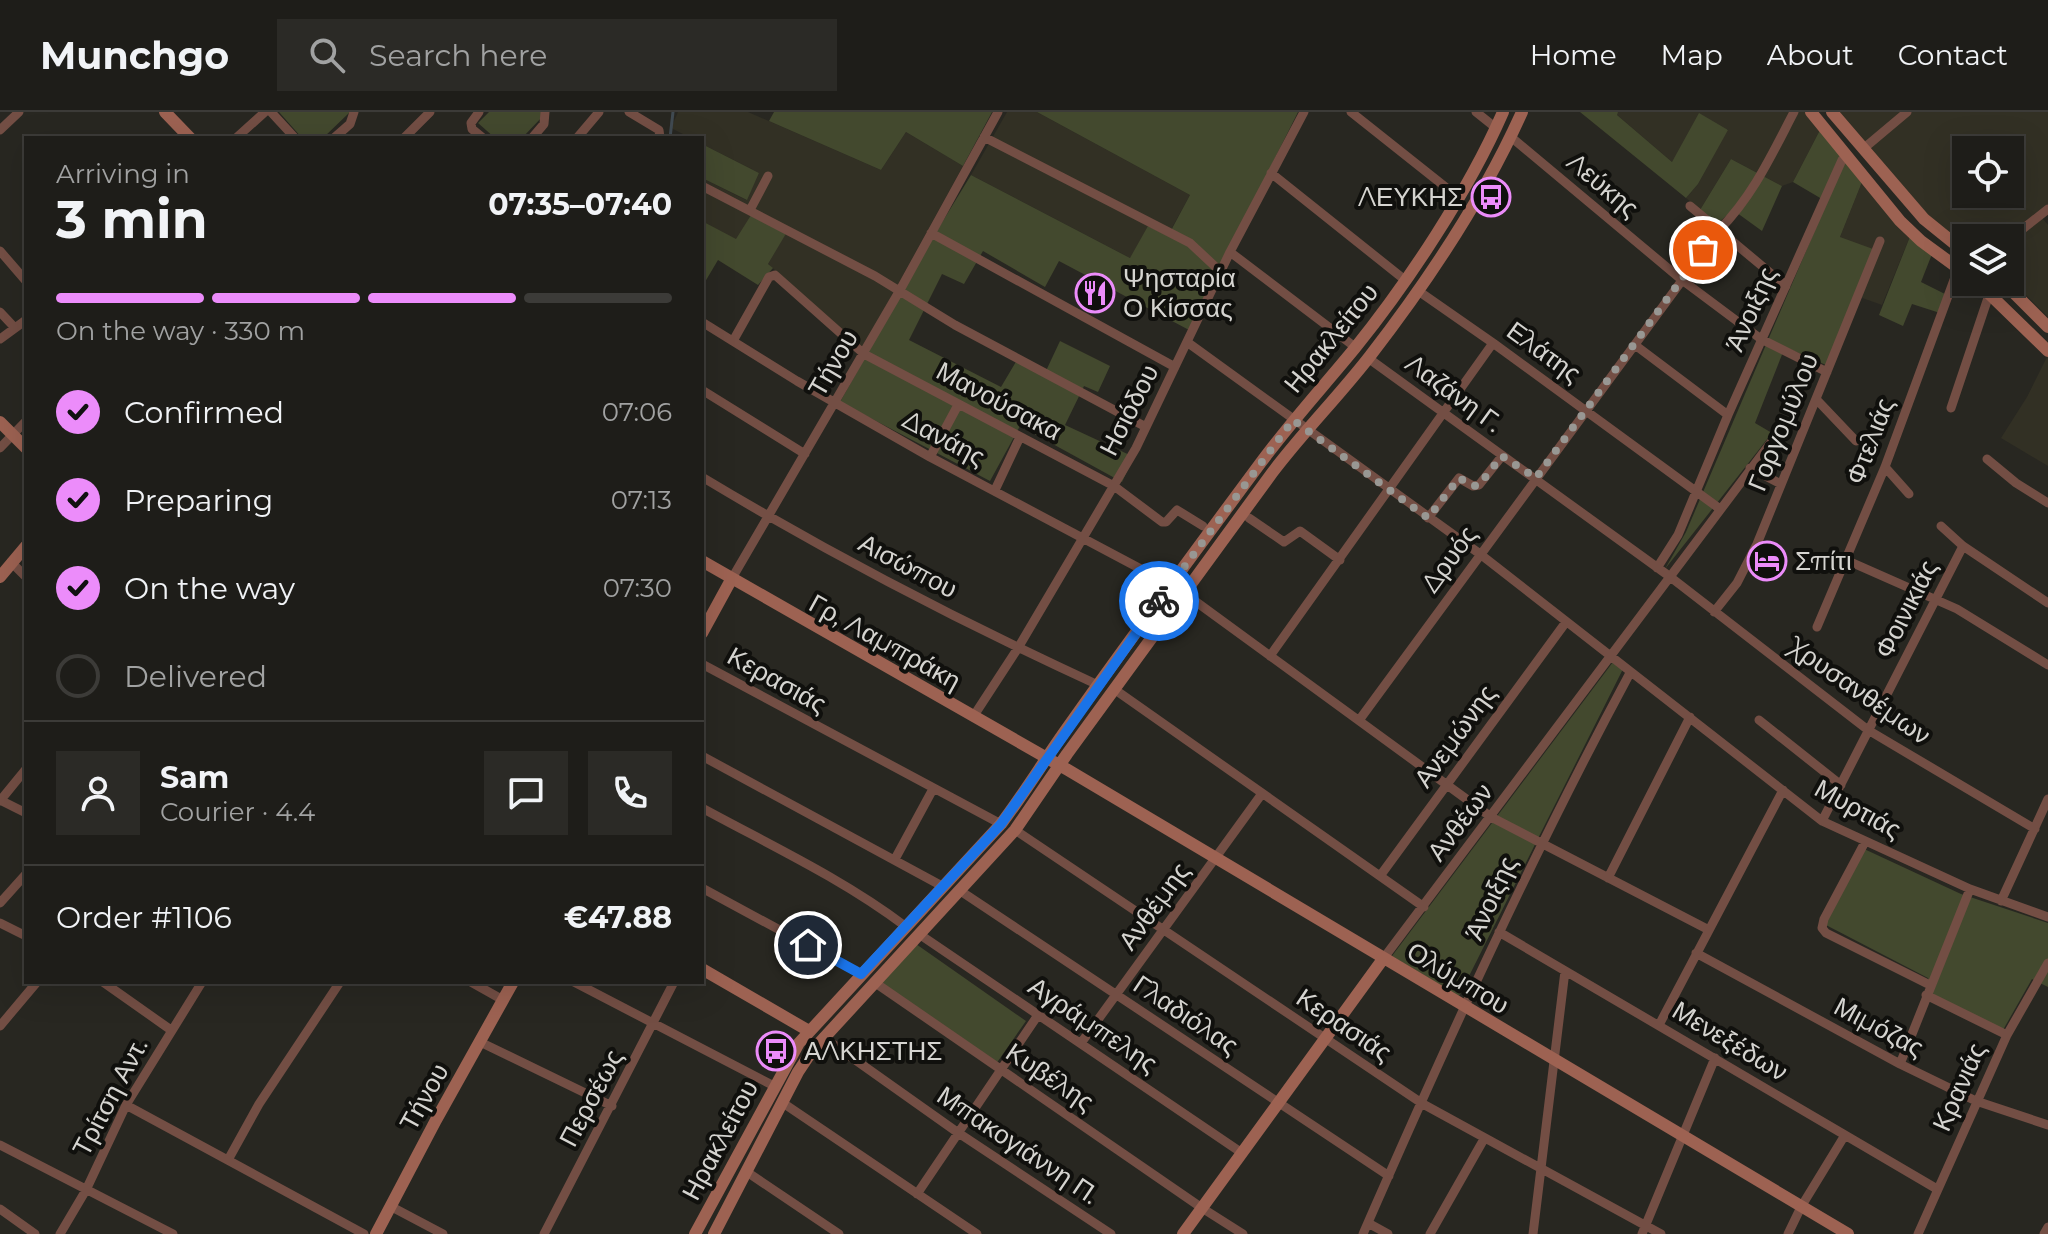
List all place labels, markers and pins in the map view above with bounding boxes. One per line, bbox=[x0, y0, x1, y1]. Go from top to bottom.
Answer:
bus stop icon: ΛΕΥΚΗΣ bbox=[1470, 176, 1512, 218]
place label: ΛΕΥΚΗΣ bbox=[1358, 181, 1463, 213]
pin bbox=[1669, 216, 1737, 284]
place label: Ψησταρία Ο Κίσσας bbox=[1123, 262, 1236, 324]
restaurant icon: Ψησταρία Ο Κίσσας bbox=[1074, 272, 1116, 314]
hotel icon: Σπίτι bbox=[1746, 540, 1788, 582]
place label: Σπίτι bbox=[1795, 545, 1852, 577]
pin bbox=[774, 911, 842, 979]
bus stop icon: ΑΛΚΗΣΤΗΣ bbox=[755, 1030, 797, 1072]
place label: ΑΛΚΗΣΤΗΣ bbox=[804, 1035, 942, 1067]

